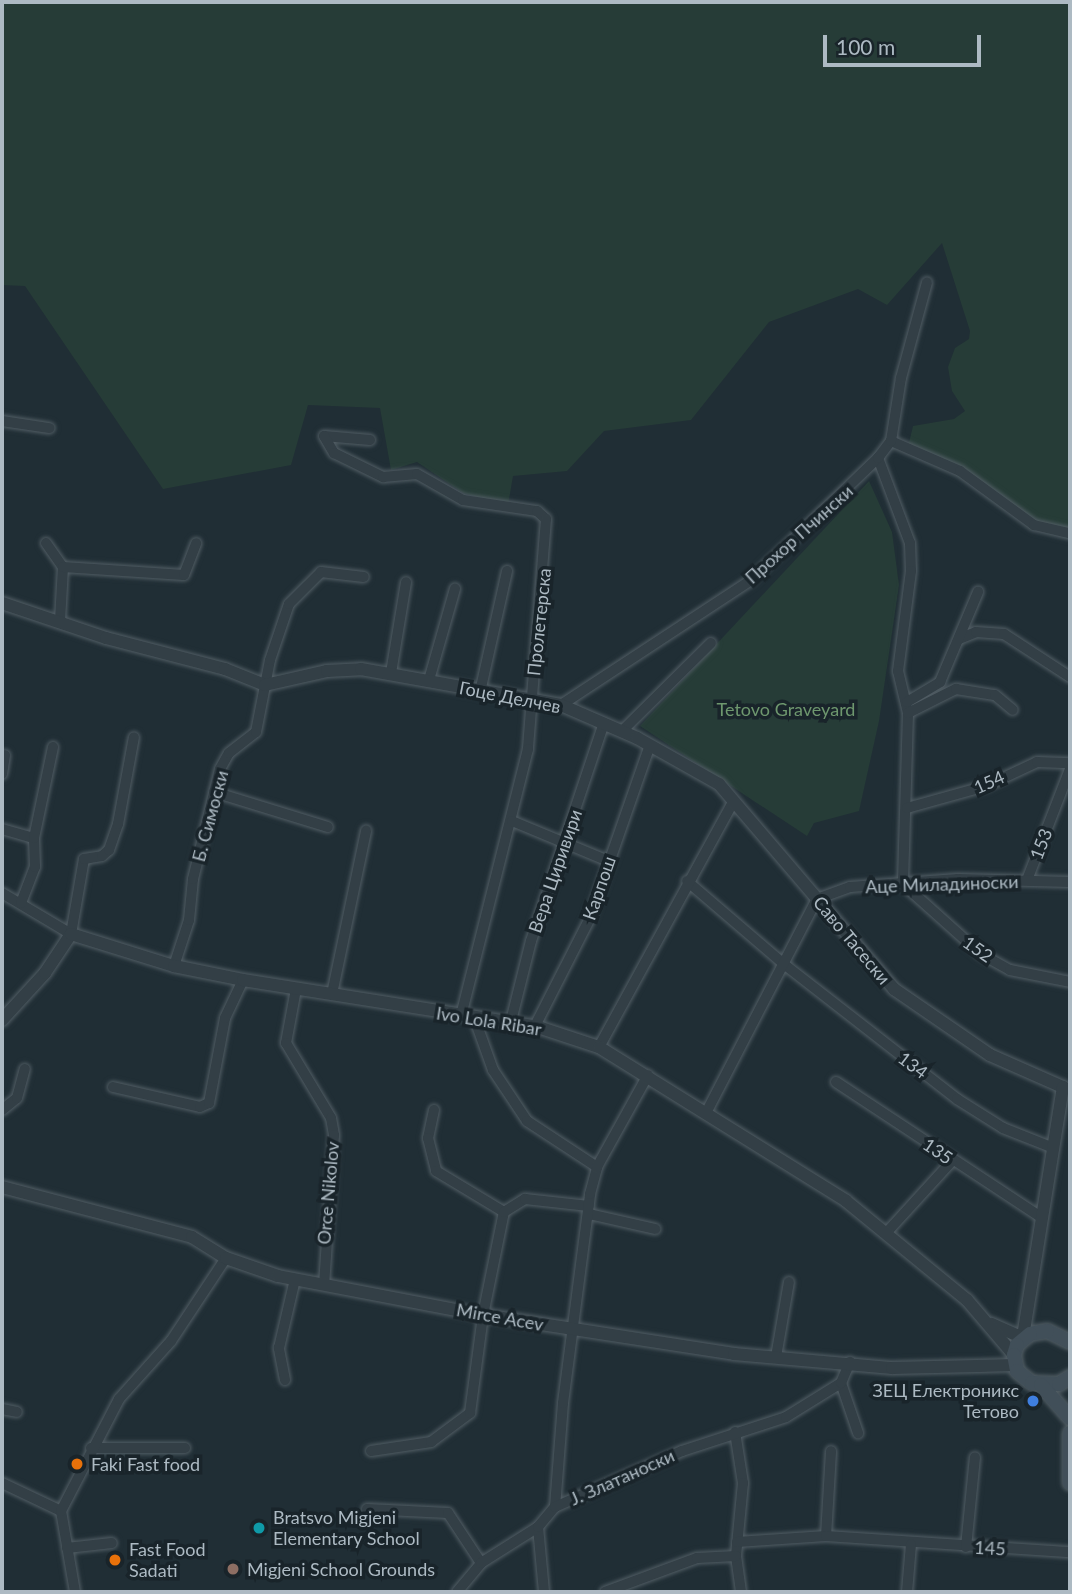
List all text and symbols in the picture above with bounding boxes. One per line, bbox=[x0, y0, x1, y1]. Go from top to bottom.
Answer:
scale bar bbox=[827, 21, 984, 65]
text: 100 m bbox=[836, 34, 895, 59]
street label: Прохор Пчински bbox=[741, 480, 857, 588]
street label: Пролетерска bbox=[523, 567, 555, 677]
street label: Гоце Делчев bbox=[457, 677, 563, 717]
park label: Tetovo Graveyard bbox=[717, 698, 855, 720]
street label: 154 bbox=[970, 766, 1008, 798]
street label: Б. Симоски bbox=[187, 768, 233, 864]
street label: Вера Циривири bbox=[524, 806, 586, 936]
street label: 153 bbox=[1025, 826, 1057, 862]
street label: Карпош bbox=[578, 853, 620, 923]
street label: Аце Миладиноски bbox=[865, 871, 1019, 897]
street label: Саво Тасески bbox=[809, 892, 895, 988]
street label: 152 bbox=[959, 931, 997, 967]
street label: Ivo Lola Ribar bbox=[435, 1002, 543, 1040]
street label: 134 bbox=[894, 1047, 932, 1083]
street label: 135 bbox=[919, 1133, 957, 1169]
street label: Orce Nikolov bbox=[313, 1141, 343, 1245]
street label: Mirce Acev bbox=[454, 1299, 546, 1335]
place label: ЗЕЦ Електроникс Тетово bbox=[872, 1380, 1019, 1422]
marker: ЗЕЦ Електроникс Тетово bbox=[1025, 1393, 1041, 1409]
street label: Ј. Златаноски bbox=[566, 1444, 678, 1510]
place label: Faki Fast food bbox=[91, 1453, 200, 1475]
marker: Faki Fast food bbox=[69, 1456, 85, 1472]
place label: Bratsvo Migjeni Elementary School bbox=[273, 1507, 420, 1550]
marker: Bratsvo Migjeni Elementary School bbox=[251, 1520, 267, 1536]
street label: 145 bbox=[974, 1536, 1006, 1560]
place label: Fast Food Sadati bbox=[129, 1539, 206, 1582]
marker: Fast Food Sadati bbox=[107, 1552, 123, 1568]
place label: Migjeni School Grounds bbox=[247, 1558, 435, 1580]
marker: Migjeni School Grounds bbox=[225, 1561, 241, 1577]

